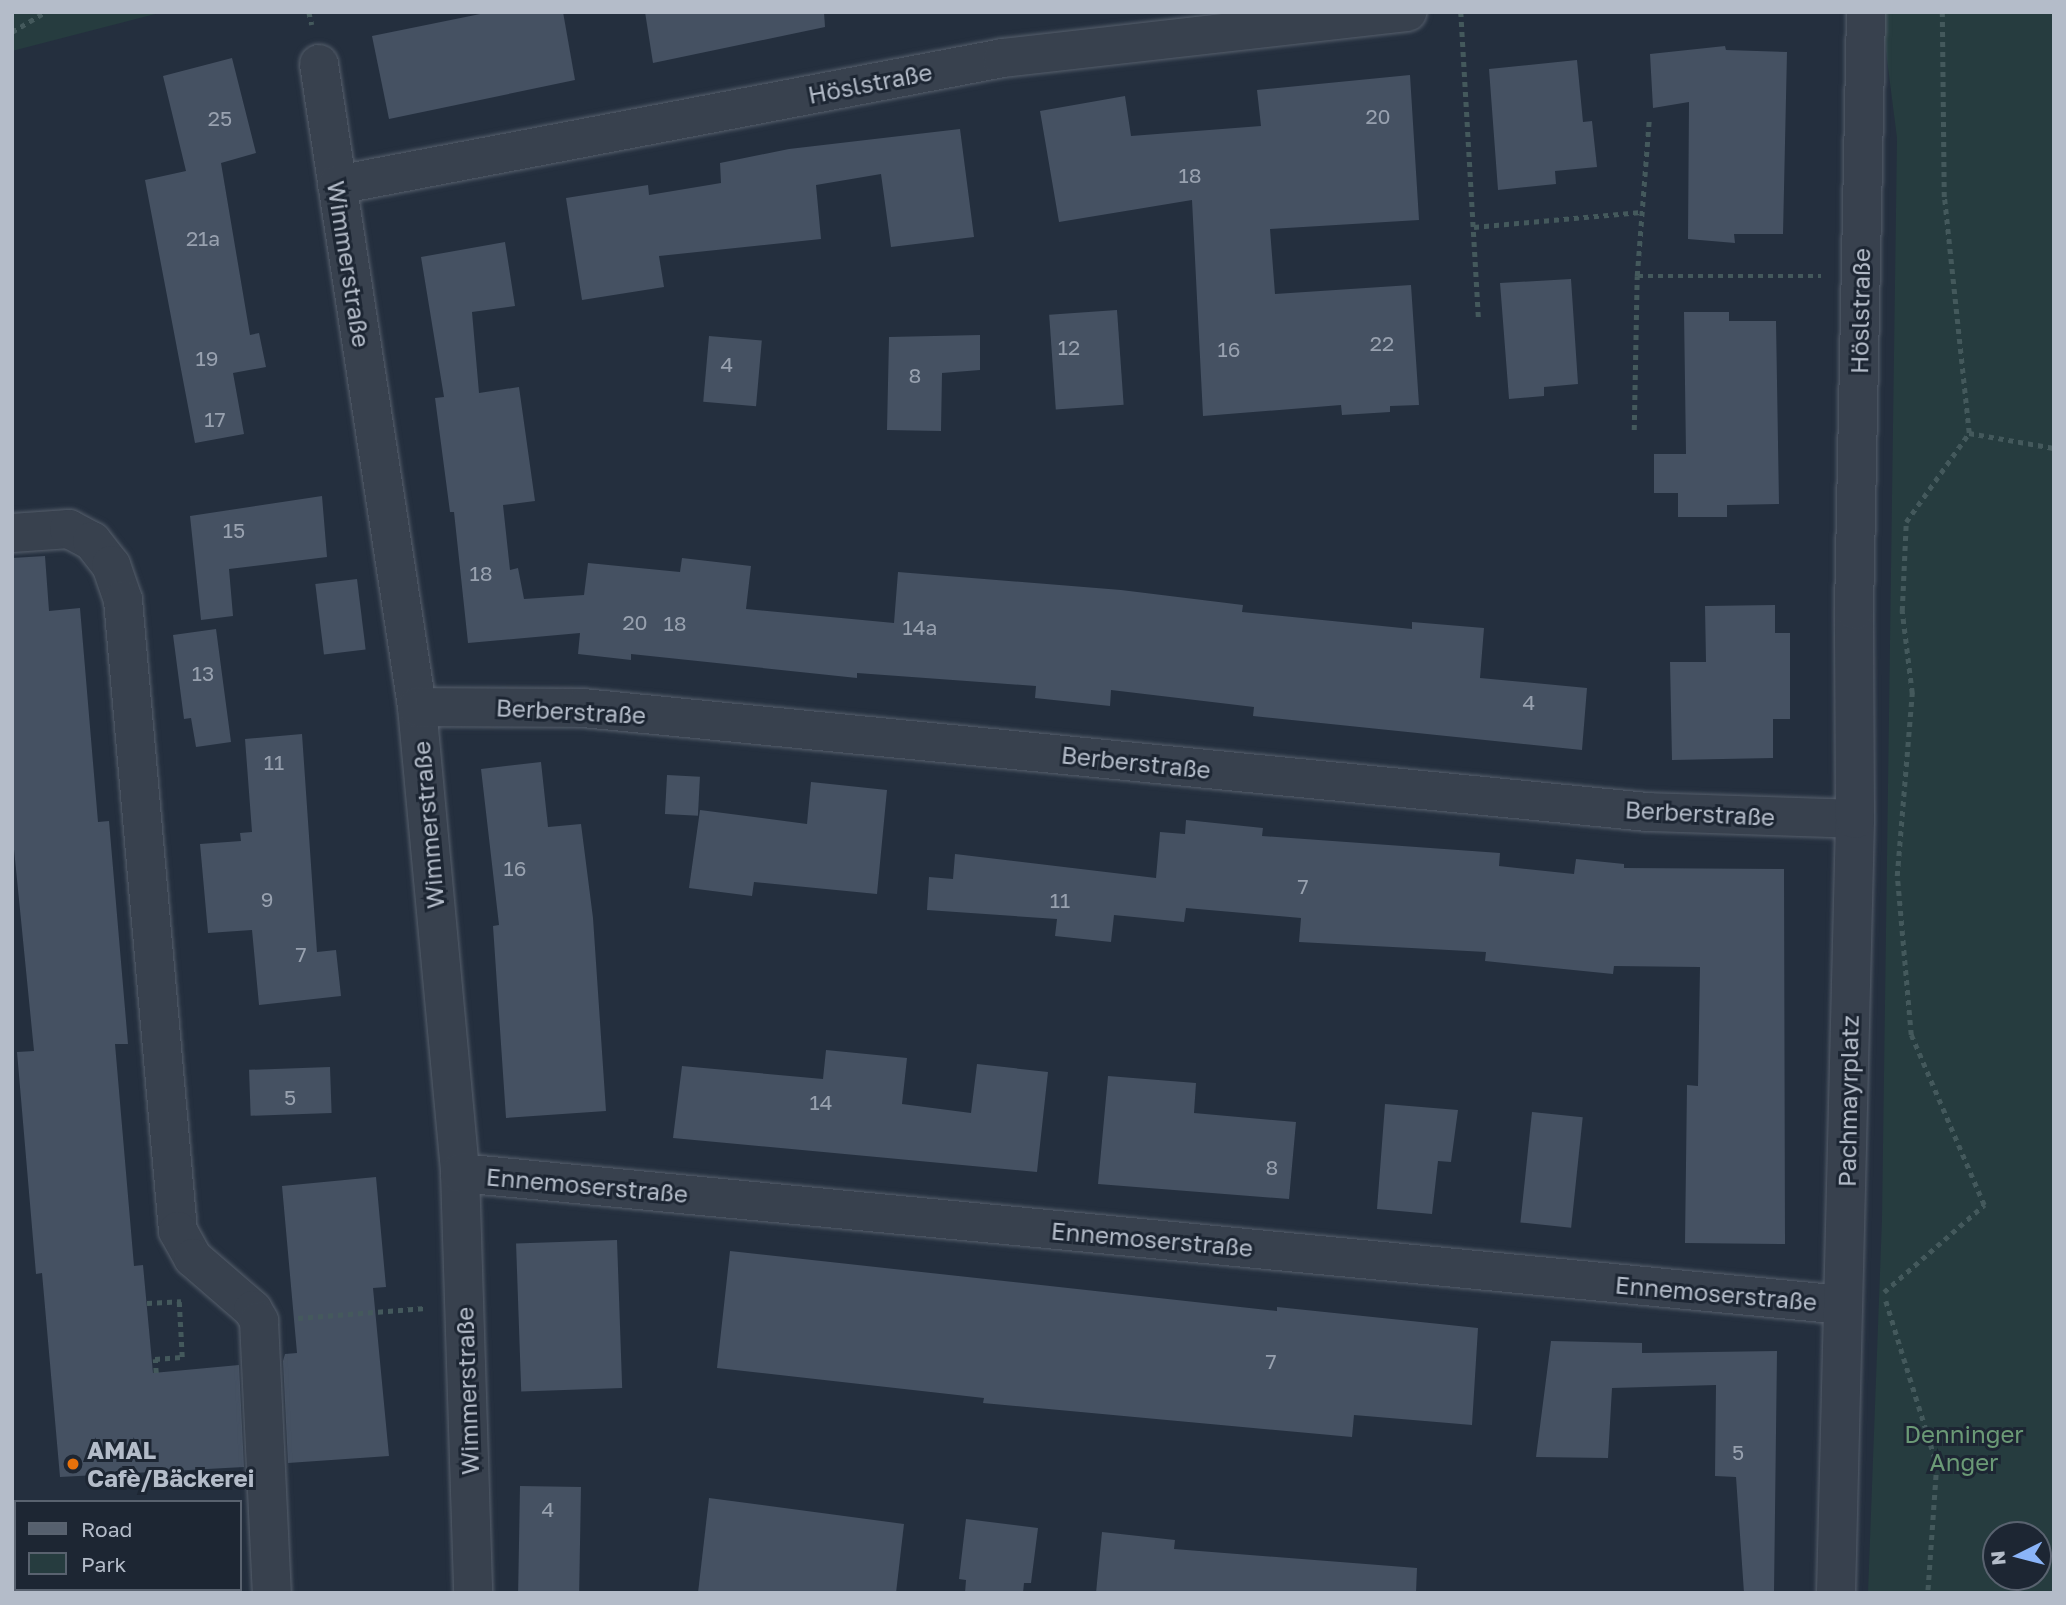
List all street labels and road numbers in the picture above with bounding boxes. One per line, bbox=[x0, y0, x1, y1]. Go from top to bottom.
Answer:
street label: Höslstraße bbox=[805, 57, 935, 109]
street label: Wimmerstraße bbox=[322, 179, 376, 349]
street label: Höslstraße bbox=[1845, 248, 1875, 374]
street label: Berberstraße bbox=[495, 693, 647, 729]
street label: Wimmerstraße bbox=[406, 740, 450, 910]
street label: Berberstraße bbox=[1060, 740, 1212, 784]
street label: Berberstraße bbox=[1624, 795, 1776, 831]
street label: Pachmayrplatz bbox=[1832, 1015, 1864, 1187]
street label: Ennemoserstraße bbox=[485, 1162, 689, 1208]
street label: Ennemoserstraße bbox=[1050, 1216, 1254, 1262]
street label: Ennemoserstraße bbox=[1614, 1270, 1818, 1316]
street label: Wimmerstraße bbox=[450, 1307, 484, 1475]

